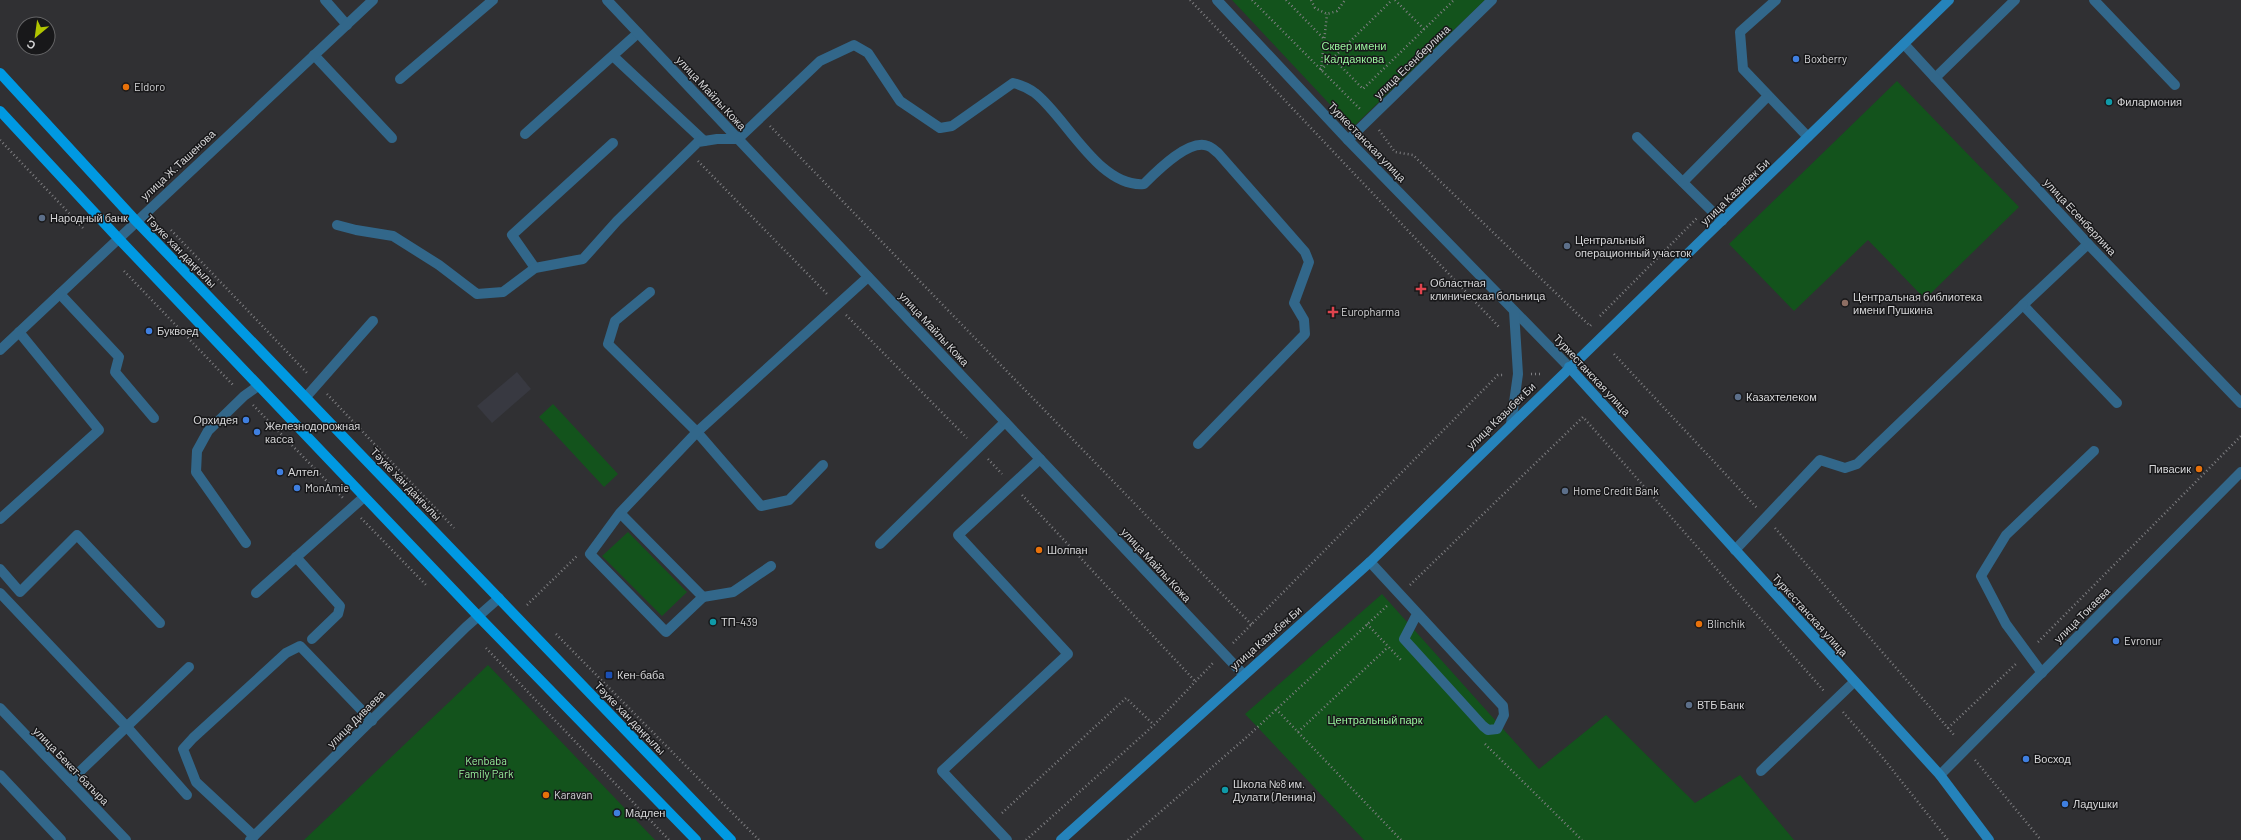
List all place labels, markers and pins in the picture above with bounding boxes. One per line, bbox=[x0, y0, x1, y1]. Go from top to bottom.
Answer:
place label: Boxberry bbox=[1804, 52, 1847, 65]
marker: Boxberry bbox=[1791, 54, 1801, 64]
place label: Eldoro bbox=[134, 80, 165, 93]
marker: Eldoro bbox=[121, 82, 131, 92]
place label: Филармония bbox=[2117, 95, 2182, 108]
marker: Филармония bbox=[2104, 97, 2114, 107]
place label: Народный банк bbox=[50, 211, 128, 224]
marker: Народный банк bbox=[37, 213, 47, 223]
place label: Центральный операционный участок bbox=[1575, 233, 1691, 259]
marker: Центральный операционный участок bbox=[1562, 241, 1572, 251]
place label: Областная клиническая больница bbox=[1430, 276, 1546, 302]
marker: Областная клиническая больница bbox=[1415, 283, 1427, 295]
place label: Центральная библиотека имени Пушкина bbox=[1853, 290, 1983, 316]
marker: Центральная библиотека имени Пушкина bbox=[1840, 298, 1850, 308]
place label: Europharma bbox=[1341, 305, 1400, 318]
marker: Europharma bbox=[1328, 307, 1338, 317]
place label: Буквоед bbox=[157, 324, 199, 337]
marker: Буквоед bbox=[144, 326, 154, 336]
place label: Казахтелеком bbox=[1746, 390, 1817, 403]
marker: Казахтелеком bbox=[1733, 392, 1743, 402]
place label: Орхидея bbox=[193, 413, 238, 426]
marker: Орхидея bbox=[241, 415, 251, 425]
place label: Железнодорожная касса bbox=[265, 419, 360, 445]
marker: Железнодорожная касса bbox=[252, 427, 262, 437]
place label: Пивасик bbox=[2149, 462, 2191, 475]
marker: Пивасик bbox=[2194, 464, 2204, 474]
place label: Алтел bbox=[288, 465, 319, 478]
marker: Алтел bbox=[275, 467, 285, 477]
place label: MonAmie bbox=[305, 481, 349, 494]
marker: MonAmie bbox=[292, 483, 302, 493]
place label: Home Credit Bank bbox=[1573, 484, 1659, 497]
marker: Home Credit Bank bbox=[1560, 486, 1570, 496]
place label: Шолпан bbox=[1047, 543, 1088, 556]
marker: Шолпан bbox=[1034, 545, 1044, 555]
place label: ТП-439 bbox=[721, 615, 758, 628]
marker: ТП-439 bbox=[708, 617, 718, 627]
place label: Blinchik bbox=[1707, 617, 1746, 630]
marker: Blinchik bbox=[1694, 619, 1704, 629]
place label: Evronur bbox=[2124, 634, 2162, 647]
marker: Evronur bbox=[2111, 636, 2121, 646]
place label: Кен-баба bbox=[617, 668, 665, 681]
marker: Кен-баба bbox=[604, 670, 614, 680]
place label: ВТБ Банк bbox=[1697, 698, 1744, 711]
marker: ВТБ Банк bbox=[1684, 700, 1694, 710]
place label: Восход bbox=[2034, 752, 2071, 765]
marker: Восход bbox=[2021, 754, 2031, 764]
place label: Школа №8 им. Дулати (Ленина) bbox=[1233, 777, 1315, 803]
marker: Школа №8 им. Дулати (Ленина) bbox=[1220, 785, 1230, 795]
place label: Karavan bbox=[554, 788, 593, 801]
marker: Karavan bbox=[541, 790, 551, 800]
place label: Ладушки bbox=[2073, 797, 2118, 810]
marker: Ладушки bbox=[2060, 799, 2070, 809]
place label: Мадлен bbox=[625, 806, 665, 819]
marker: Мадлен bbox=[612, 808, 622, 818]

